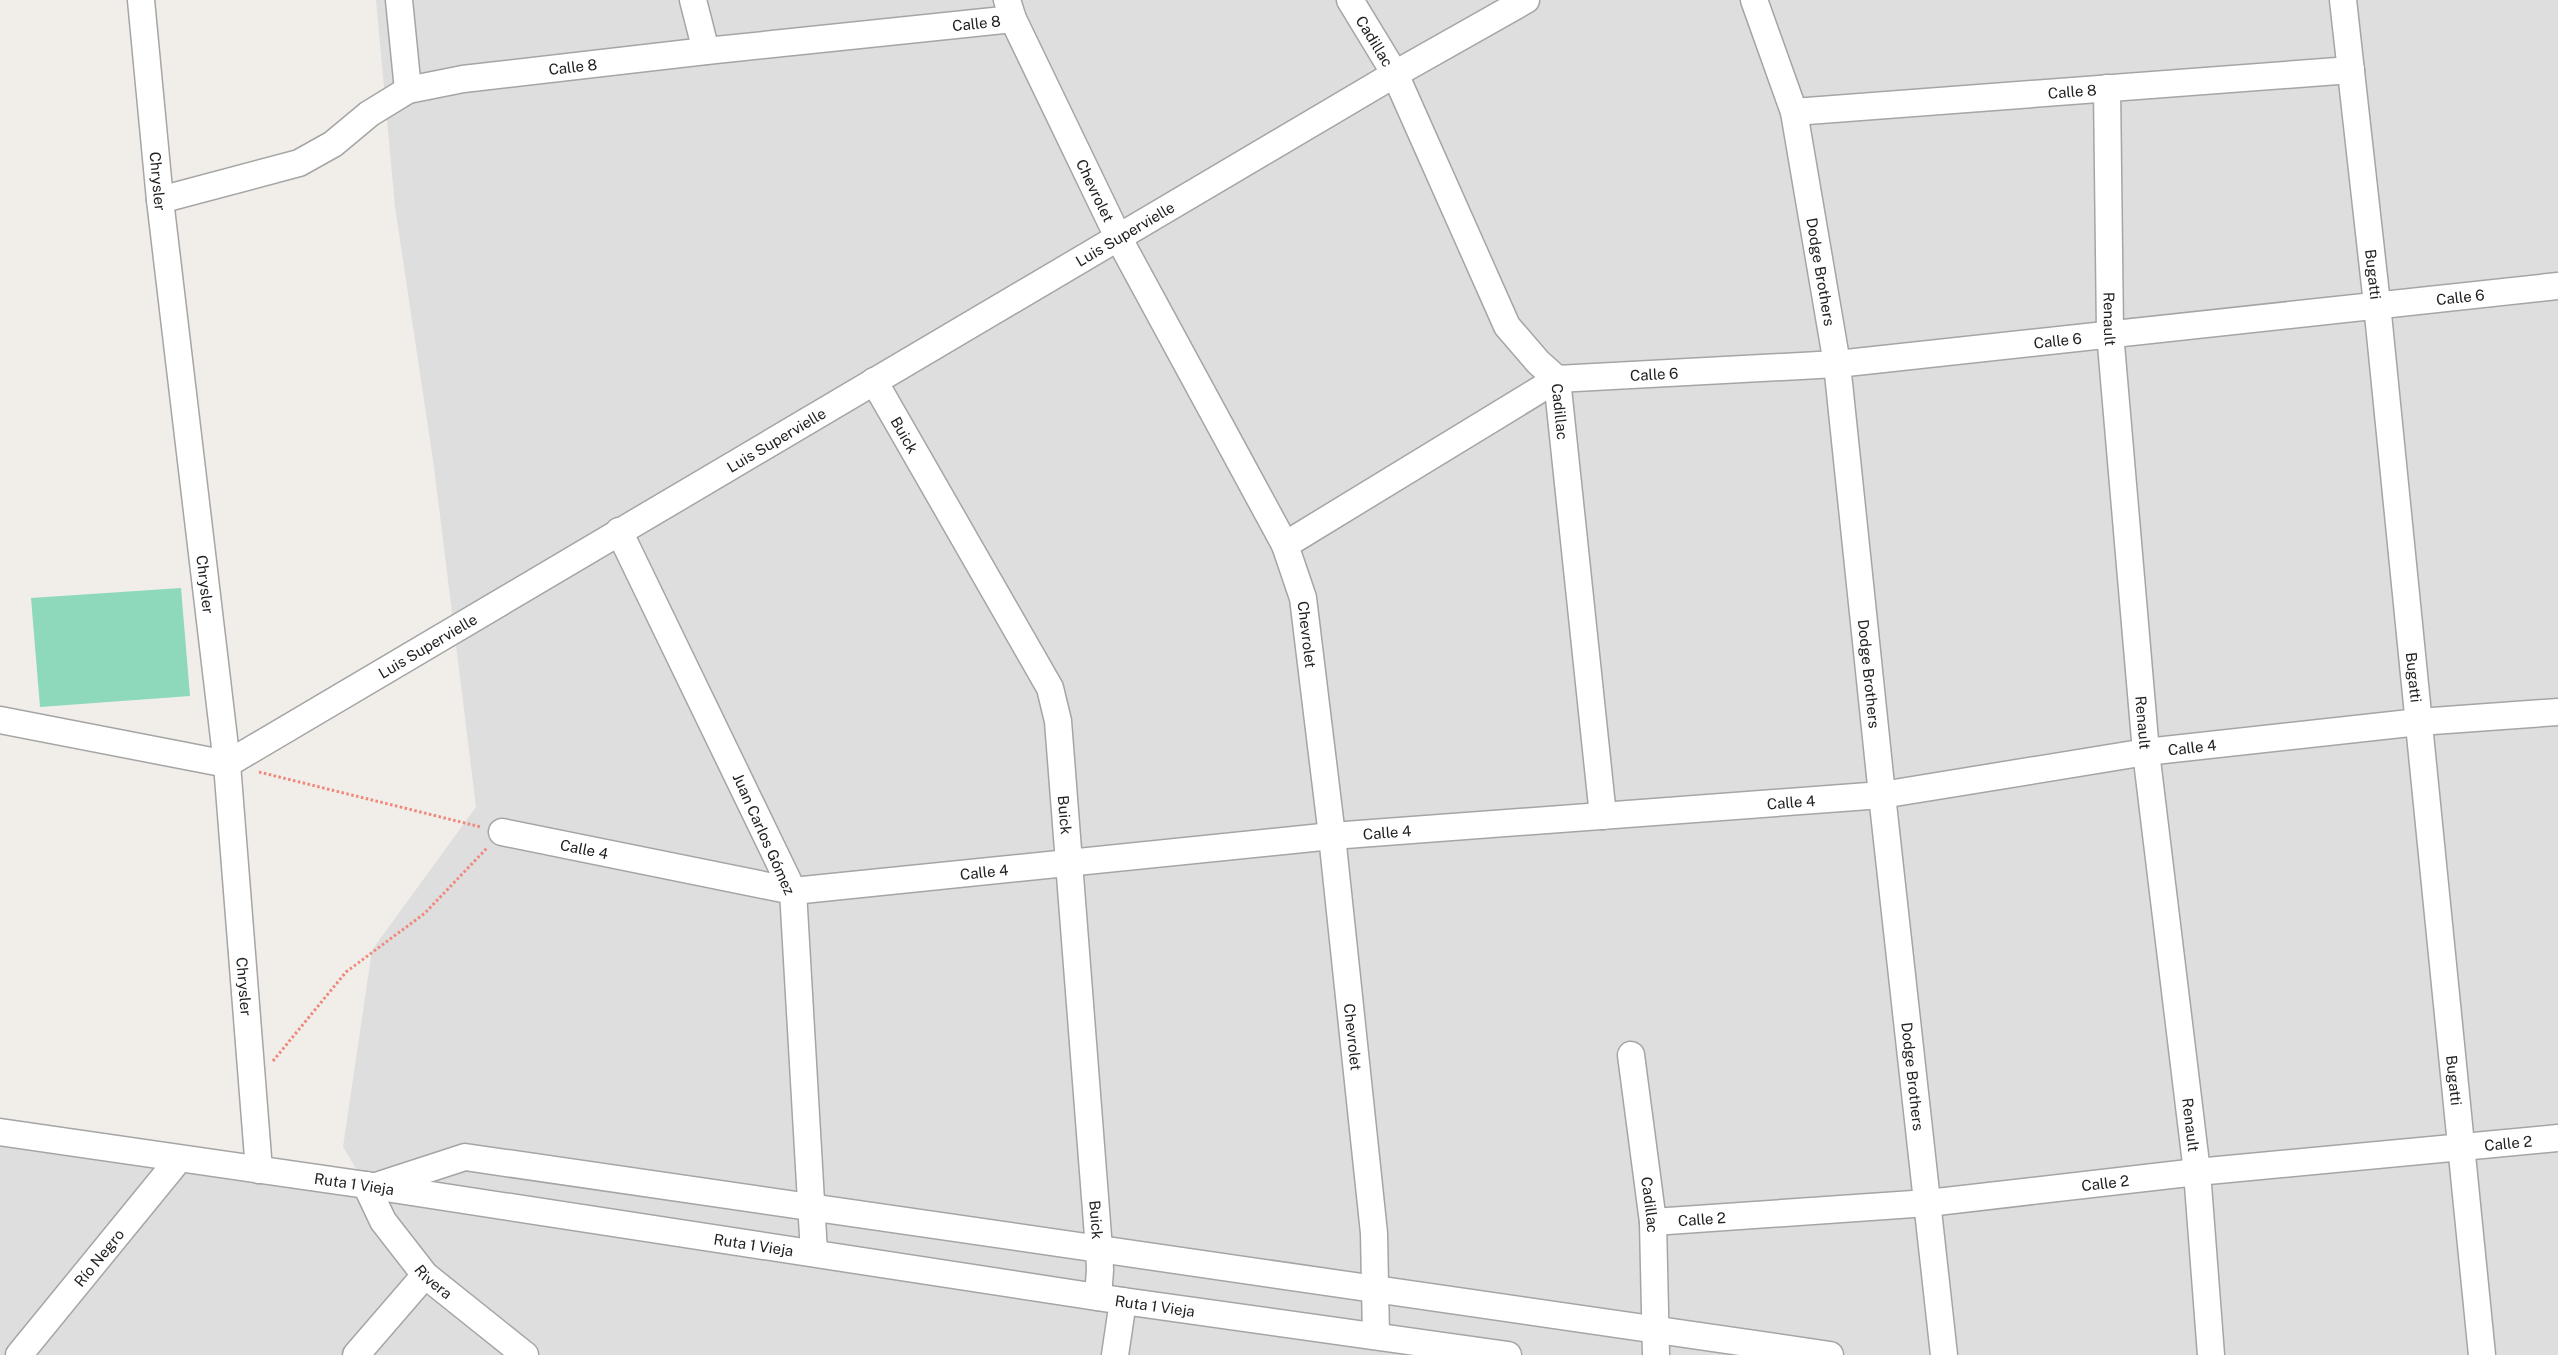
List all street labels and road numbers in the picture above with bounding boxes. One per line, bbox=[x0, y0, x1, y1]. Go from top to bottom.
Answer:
street label: Calle 8 bbox=[951, 12, 1002, 34]
street label: Cadillac bbox=[1353, 12, 1397, 70]
street label: Calle 8 bbox=[548, 55, 598, 78]
street label: Calle 8 bbox=[2047, 81, 2097, 101]
street label: Chrysler bbox=[147, 151, 170, 212]
street label: Chevrolet bbox=[1073, 156, 1118, 224]
street label: Luis Supervielle bbox=[1072, 198, 1177, 269]
street label: Dodge Brothers bbox=[1804, 216, 1839, 327]
street label: Bugatti bbox=[2362, 248, 2385, 300]
street label: Calle 6 bbox=[2435, 286, 2485, 308]
street label: Renault bbox=[2101, 292, 2120, 347]
street label: Calle 6 bbox=[2033, 329, 2083, 351]
street label: Calle 6 bbox=[1630, 364, 1679, 384]
street label: Cadillac bbox=[1549, 382, 1572, 441]
street label: Luis Supervielle bbox=[724, 404, 828, 475]
street label: Buick bbox=[888, 414, 922, 456]
street label: Chrysler bbox=[194, 554, 218, 615]
street label: Chevrolet bbox=[1295, 600, 1320, 669]
street label: Luis Supervielle bbox=[375, 610, 480, 681]
street label: Dodge Brothers bbox=[1855, 618, 1883, 729]
street label: Bugatti bbox=[2403, 651, 2425, 703]
street label: Renault bbox=[2133, 695, 2154, 750]
street label: Calle 4 bbox=[2167, 736, 2217, 758]
street label: Juan Carlos Gómez bbox=[730, 771, 798, 897]
street label: Calle 4 bbox=[1766, 792, 1816, 812]
street label: Buick bbox=[1055, 795, 1075, 835]
street label: Calle 4 bbox=[1362, 822, 1412, 842]
street label: Calle 4 bbox=[559, 836, 610, 862]
street label: Calle 4 bbox=[959, 861, 1009, 882]
street label: Chrysler bbox=[234, 956, 255, 1017]
street label: Chevrolet bbox=[1341, 1003, 1365, 1071]
street label: Dodge Brothers bbox=[1899, 1021, 1928, 1132]
street label: Bugatti bbox=[2444, 1054, 2466, 1106]
street label: Renault bbox=[2180, 1097, 2203, 1153]
street label: Calle 2 bbox=[2483, 1132, 2533, 1153]
street label: Ruta 1 Vieja bbox=[313, 1169, 395, 1198]
street label: Calle 2 bbox=[2080, 1171, 2130, 1194]
street label: Cadillac bbox=[1639, 1176, 1662, 1233]
street label: Buick bbox=[1087, 1200, 1107, 1240]
street label: Calle 2 bbox=[1677, 1208, 1726, 1229]
street label: Río Negro bbox=[70, 1225, 127, 1289]
street label: Ruta 1 Vieja bbox=[713, 1230, 795, 1259]
street label: Rivera bbox=[412, 1261, 456, 1302]
street label: Ruta 1 Vieja bbox=[1114, 1291, 1196, 1319]

